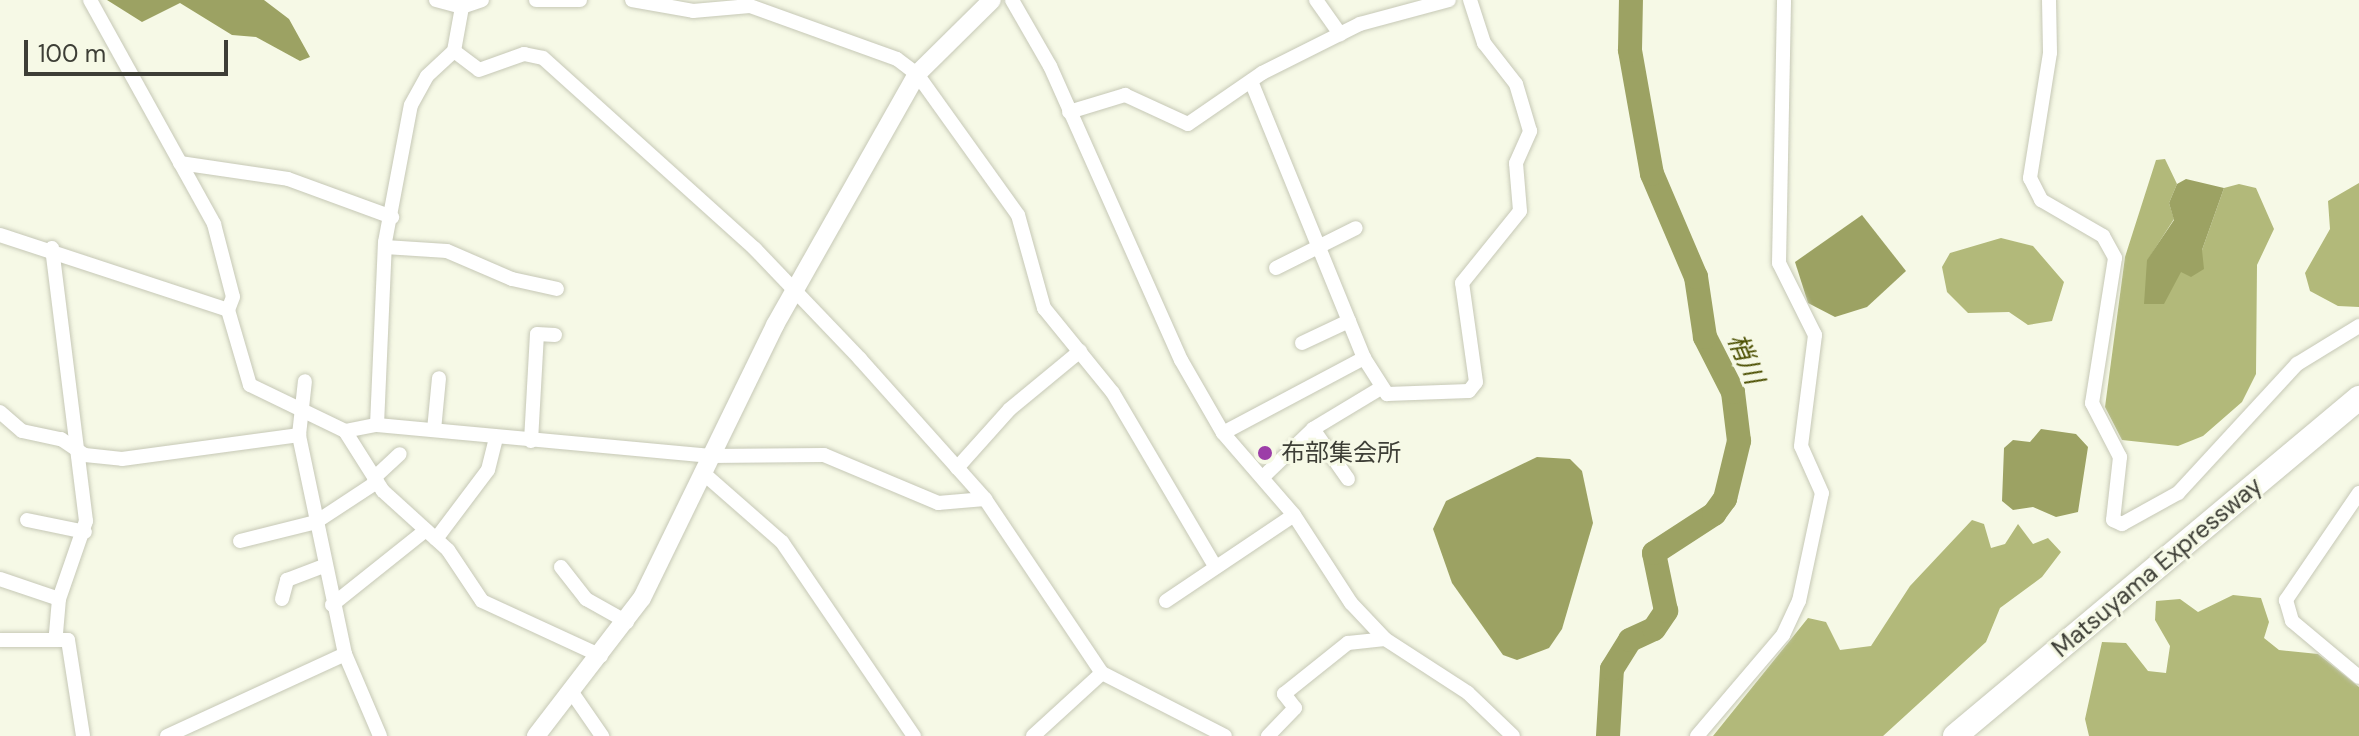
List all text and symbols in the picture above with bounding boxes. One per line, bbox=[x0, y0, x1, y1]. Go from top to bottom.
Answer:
scale bar bbox=[28, 24, 232, 74]
text: 100 m bbox=[38, 38, 106, 69]
water label: 梢川 bbox=[1720, 329, 1770, 389]
place label: 布部集会所 bbox=[1281, 439, 1401, 467]
marker: 布部集会所 bbox=[1256, 444, 1274, 462]
street label: Matsuyama Expressway bbox=[2046, 471, 2268, 663]

